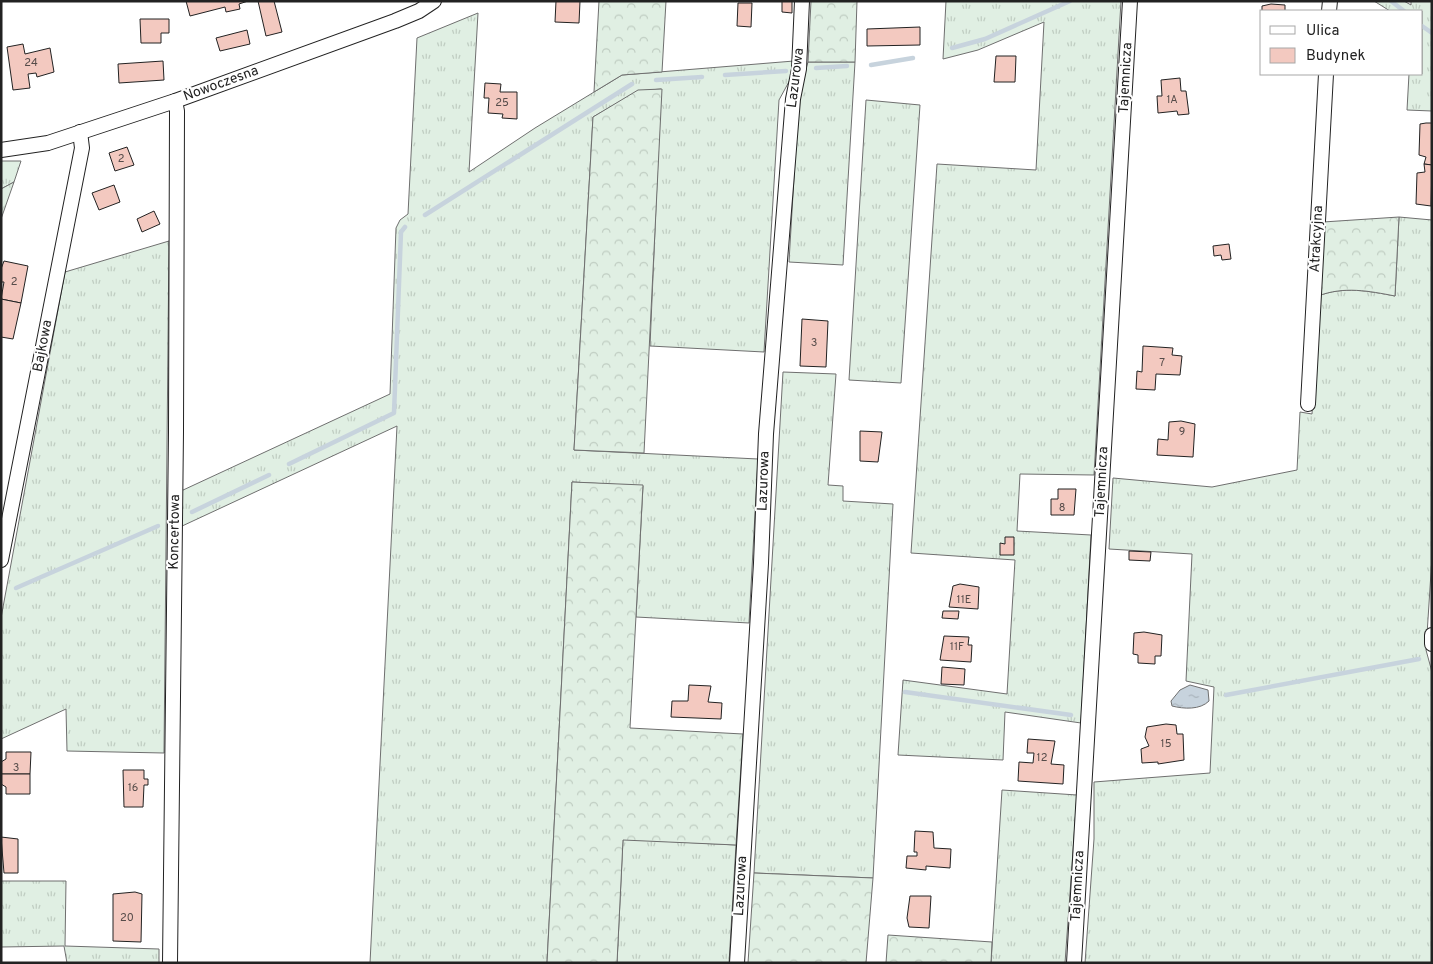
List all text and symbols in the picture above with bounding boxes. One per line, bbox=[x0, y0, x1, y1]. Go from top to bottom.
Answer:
legend bbox=[1260, 10, 1423, 75]
text: Ulica bbox=[1306, 22, 1339, 41]
street label: Tajemnicza bbox=[1116, 42, 1136, 114]
street label: Lazurowa bbox=[784, 47, 808, 109]
text: Budynek bbox=[1306, 47, 1365, 66]
house number: 24 bbox=[24, 56, 38, 70]
street label: Nowoczesna bbox=[181, 63, 261, 105]
house number: 1A bbox=[1166, 93, 1178, 107]
house number: 25 bbox=[495, 96, 509, 110]
house number: 2 bbox=[118, 152, 124, 166]
street label: Atrakcyjna bbox=[1307, 205, 1327, 273]
house number: 2 bbox=[11, 275, 17, 289]
street label: Bajkowa bbox=[30, 319, 56, 373]
house number: 3 bbox=[811, 336, 817, 350]
house number: 7 bbox=[1159, 356, 1165, 370]
house number: 9 bbox=[1179, 425, 1185, 439]
street label: Tajemnicza bbox=[1092, 446, 1112, 518]
street label: Lazurowa bbox=[754, 451, 774, 511]
street label: Koncertowa bbox=[166, 494, 184, 570]
house number: 8 bbox=[1059, 501, 1065, 515]
house number: 11E bbox=[957, 593, 971, 607]
house number: 11F bbox=[950, 640, 964, 654]
house number: 15 bbox=[1161, 737, 1172, 751]
house number: 12 bbox=[1037, 751, 1047, 765]
house number: 3 bbox=[13, 761, 19, 775]
house number: 16 bbox=[128, 781, 138, 795]
street label: Tajemnicza bbox=[1068, 850, 1088, 922]
street label: Lazurowa bbox=[731, 855, 751, 917]
house number: 20 bbox=[120, 911, 134, 925]

